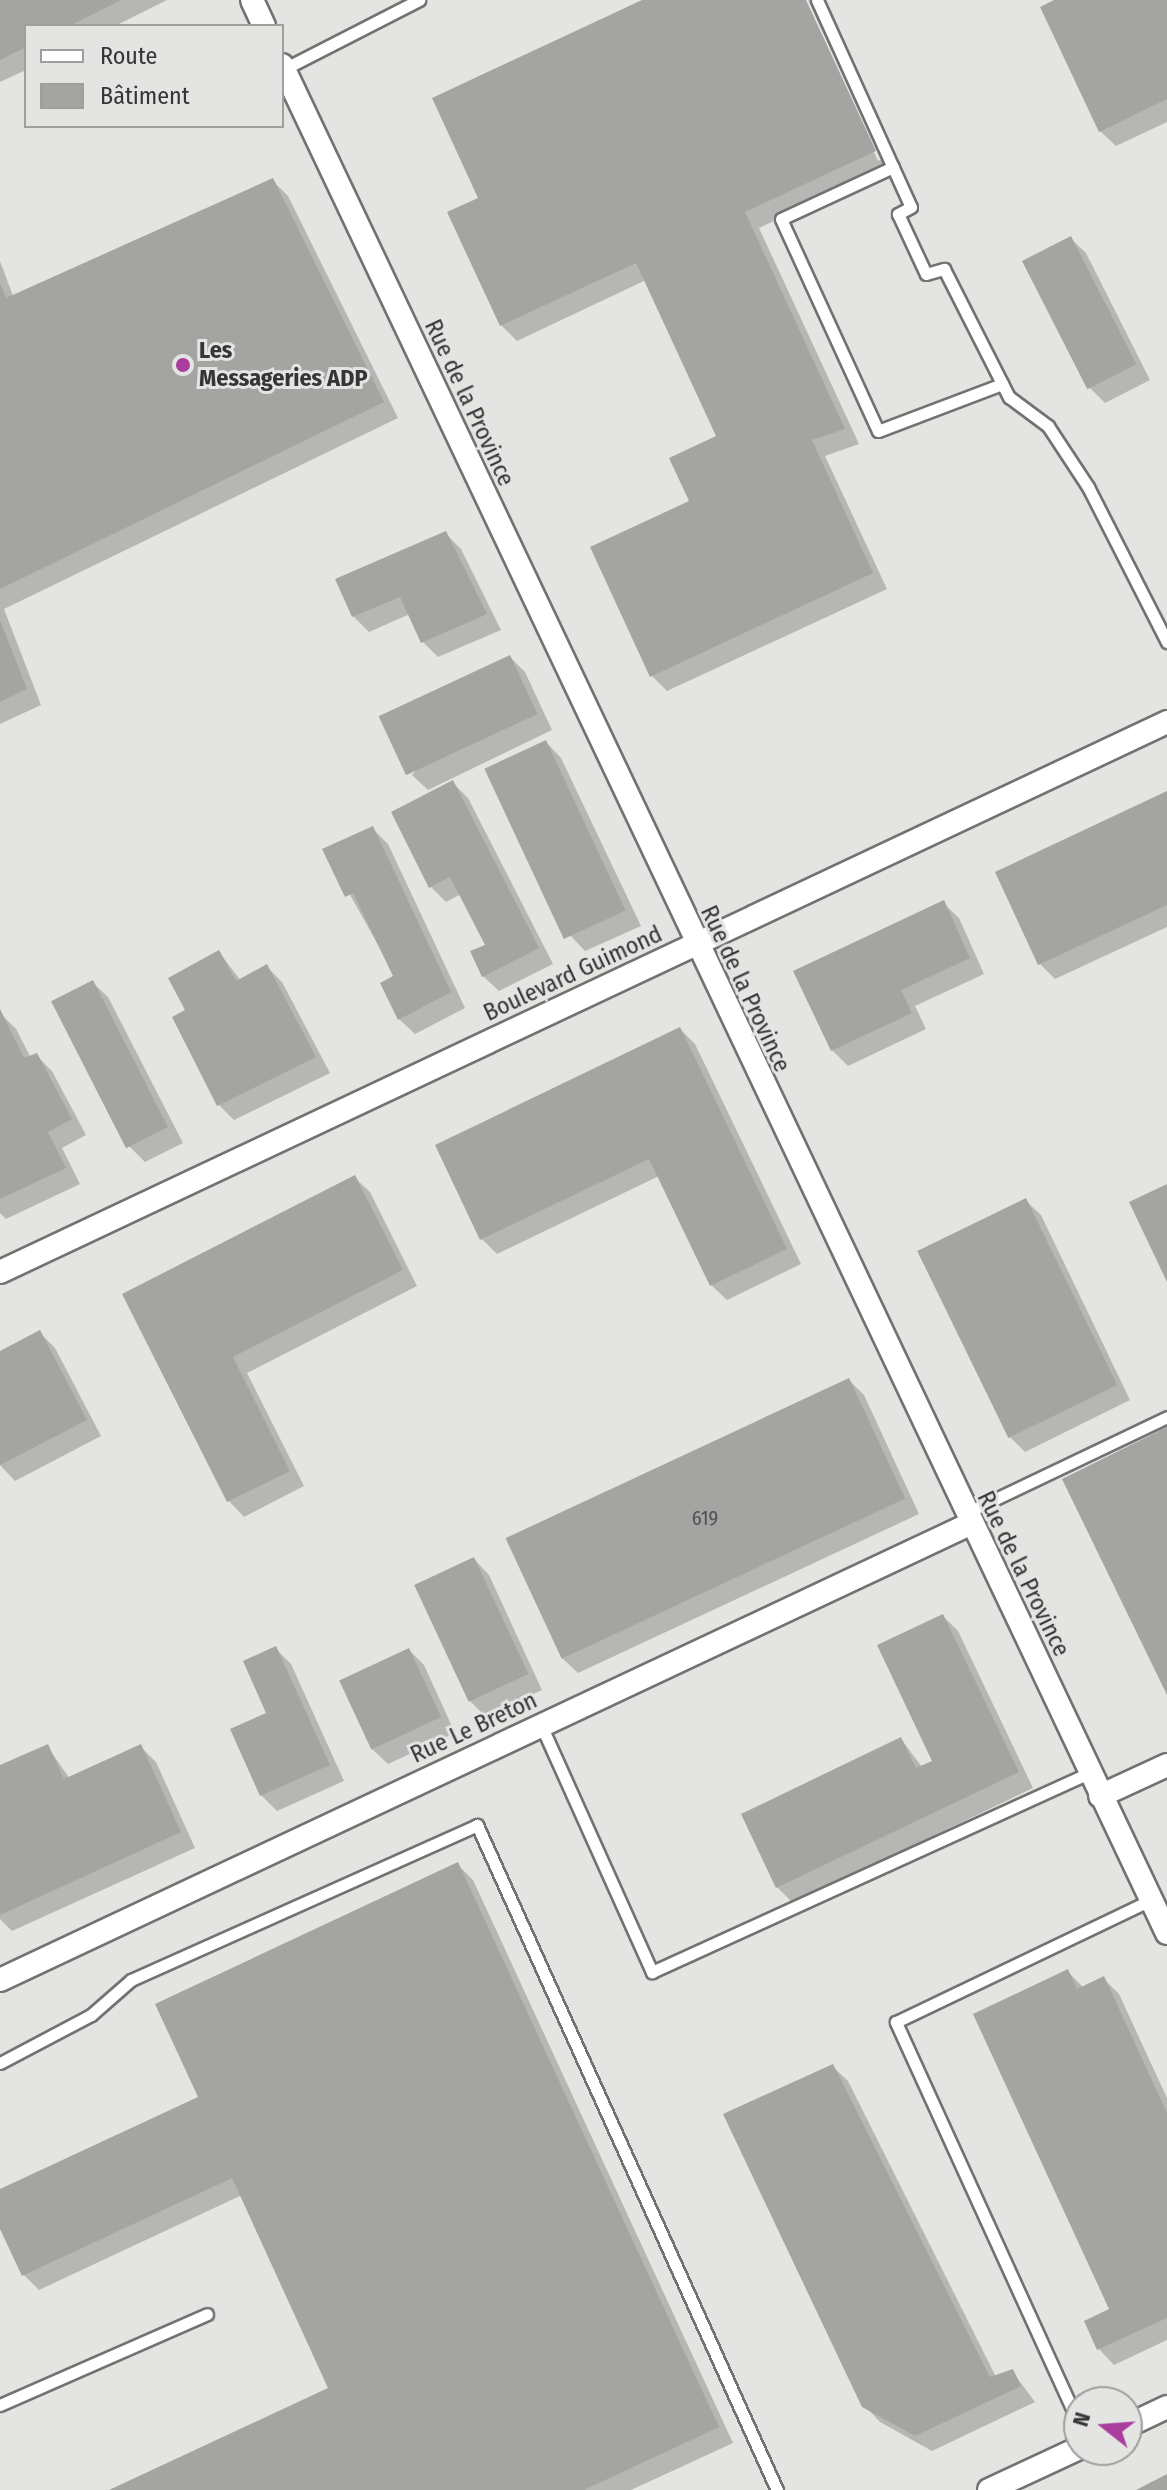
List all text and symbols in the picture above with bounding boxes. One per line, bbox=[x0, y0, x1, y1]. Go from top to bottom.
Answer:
legend bbox=[24, 24, 284, 128]
text: Route bbox=[100, 42, 157, 70]
text: Bâtiment bbox=[100, 82, 190, 110]
street label: Rue de la Province bbox=[418, 315, 520, 491]
place label: Les Messageries ADP bbox=[199, 337, 367, 393]
marker: Les Messageries ADP bbox=[174, 356, 192, 374]
street label: Rue de la Province bbox=[694, 901, 796, 1077]
street label: Boulevard Guimond bbox=[479, 920, 667, 1028]
street label: Rue de la Province bbox=[971, 1487, 1075, 1661]
house number: 619 bbox=[692, 1506, 718, 1530]
street label: Rue Le Breton bbox=[406, 1686, 542, 1770]
north arrow bbox=[1063, 2386, 1143, 2466]
text: N bbox=[1067, 2409, 1096, 2430]

